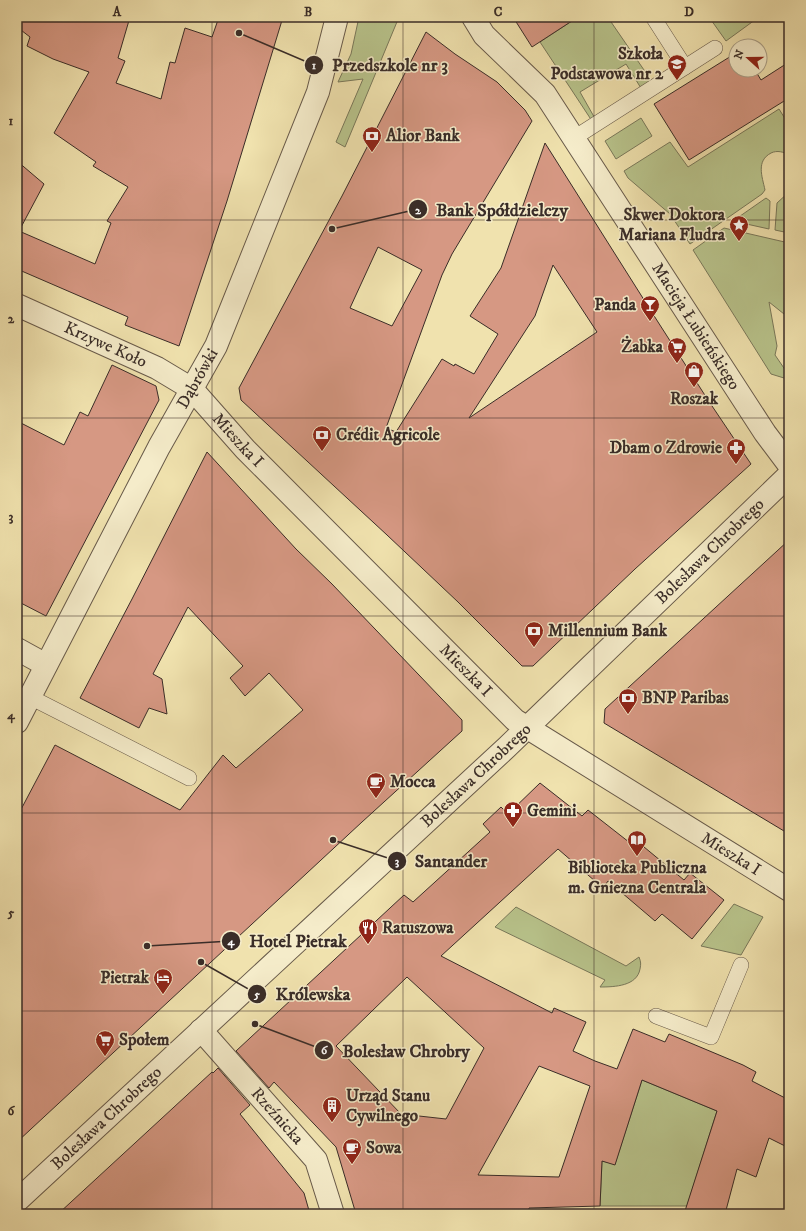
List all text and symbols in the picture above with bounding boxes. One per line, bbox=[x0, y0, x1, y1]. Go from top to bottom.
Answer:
text: A bbox=[112, 4, 122, 20]
text: B bbox=[304, 4, 312, 20]
text: C bbox=[494, 4, 503, 20]
text: D bbox=[684, 4, 694, 20]
north arrow bbox=[728, 38, 768, 78]
place label: Szkoła Podstawowa nr 2 bbox=[550, 43, 664, 85]
text: N bbox=[731, 48, 748, 61]
callout: Przedszkole nr 3 bbox=[304, 50, 456, 80]
school or university icon: Szkoła Podstawowa nr 2 bbox=[666, 53, 688, 81]
text: Przedszkole nr 3 bbox=[332, 55, 448, 77]
text: 1 bbox=[312, 58, 317, 73]
text: 1 bbox=[9, 113, 14, 129]
bank icon: Alior Bank bbox=[361, 125, 383, 153]
place label: Alior Bank bbox=[385, 125, 460, 147]
callout: Bank Spółdzielczy bbox=[408, 194, 576, 224]
text: Bank Spółdzielczy bbox=[436, 200, 568, 222]
text: 2 bbox=[415, 203, 422, 218]
place label: Skwer Doktora Mariana Fludra bbox=[619, 204, 726, 246]
place icon: Skwer Doktora Mariana Fludra bbox=[728, 214, 750, 242]
street label: Macieja Łubieńskiego bbox=[646, 259, 745, 394]
place label: Panda bbox=[594, 294, 637, 316]
bar icon: Panda bbox=[639, 294, 661, 322]
text: 2 bbox=[8, 311, 15, 327]
street label: Krzywe Koło bbox=[61, 317, 150, 373]
place label: Żabka bbox=[621, 335, 664, 358]
supermarket icon: Żabka bbox=[666, 336, 688, 364]
street label: Dąbrówki bbox=[172, 345, 223, 413]
shop icon: Roszak bbox=[683, 360, 705, 388]
place label: Roszak bbox=[670, 388, 719, 410]
street label: Mieszka I bbox=[207, 408, 268, 472]
bank icon: Crédit Agricole bbox=[311, 424, 333, 452]
place label: Crédit Agricole bbox=[336, 424, 440, 446]
place label: Dbam o Zdrowie bbox=[610, 437, 722, 459]
pharmacy icon: Dbam o Zdrowie bbox=[725, 437, 747, 465]
street label: Bolesława Chrobrego bbox=[651, 494, 769, 609]
text: 3 bbox=[9, 509, 14, 525]
bank icon: Millennium Bank bbox=[523, 620, 545, 648]
place label: Millennium Bank bbox=[548, 620, 668, 642]
street label: Mieszka I bbox=[434, 639, 497, 702]
bank icon: BNP Paribas bbox=[617, 687, 639, 715]
place label: BNP Paribas bbox=[642, 687, 729, 709]
text: 4 bbox=[6, 707, 15, 724]
street label: Bolesława Chrobrego bbox=[416, 718, 536, 832]
cafe icon: Mocca bbox=[365, 771, 387, 799]
place label: Mocca bbox=[390, 771, 436, 793]
pharmacy icon: Gemini bbox=[502, 800, 524, 828]
place label: Gemini bbox=[527, 800, 577, 822]
street label: Mieszka I bbox=[697, 827, 765, 881]
library icon: Biblioteka Publiczna m. Gniezna Centrala bbox=[626, 829, 648, 857]
callout: Santander bbox=[387, 846, 495, 876]
text: Santander bbox=[415, 851, 487, 873]
text: 3 bbox=[395, 854, 400, 869]
place label: Biblioteka Publiczna m. Gniezna Centrala bbox=[568, 857, 707, 899]
text: 5 bbox=[7, 905, 15, 921]
restaurant icon: Ratuszowa bbox=[357, 917, 379, 945]
place label: Ratuszowa bbox=[382, 917, 454, 939]
callout: Hotel Pietrak bbox=[221, 926, 355, 956]
text: Hotel Pietrak bbox=[249, 931, 348, 953]
text: 4 bbox=[227, 934, 236, 949]
place label: Pietrak bbox=[100, 967, 150, 989]
hotel icon: Pietrak bbox=[152, 967, 174, 995]
callout: Królewska bbox=[247, 979, 358, 1009]
text: Królewska bbox=[276, 984, 351, 1006]
text: 5 bbox=[253, 987, 260, 1002]
supermarket icon: Społem bbox=[94, 1029, 116, 1057]
place label: Społem bbox=[119, 1029, 170, 1051]
callout: Bolesław Chrobry bbox=[314, 1035, 478, 1065]
text: Bolesław Chrobry bbox=[342, 1041, 470, 1063]
text: 6 bbox=[321, 1043, 328, 1058]
street label: Bolesława Chrobrego bbox=[46, 1061, 167, 1175]
street label: Rzeźnicka bbox=[246, 1083, 309, 1150]
place label: Urząd Stanu Cywilnego bbox=[346, 1085, 430, 1127]
building icon: Urząd Stanu Cywilnego bbox=[321, 1095, 343, 1123]
text: 6 bbox=[8, 1103, 16, 1119]
cafe icon: Sowa bbox=[341, 1137, 363, 1165]
place label: Sowa bbox=[366, 1137, 402, 1159]

